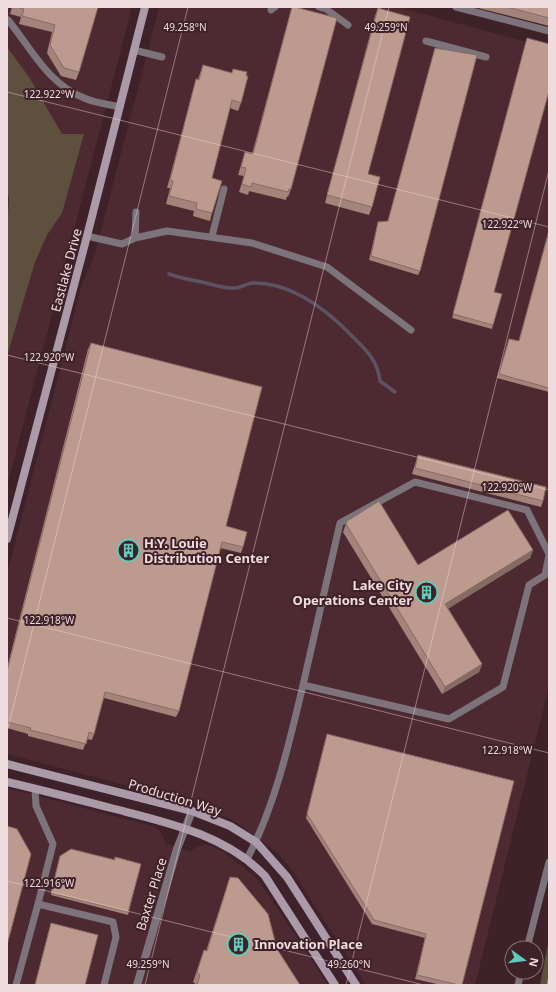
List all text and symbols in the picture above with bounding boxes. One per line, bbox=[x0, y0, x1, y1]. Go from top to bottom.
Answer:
text: 49.258°N bbox=[163, 20, 207, 34]
text: 49.259°N bbox=[364, 20, 408, 34]
text: 122.922°W bbox=[24, 87, 75, 101]
text: 122.922°W bbox=[482, 217, 533, 231]
street label: Eastlake Drive bbox=[46, 226, 86, 314]
text: 122.920°W bbox=[24, 350, 75, 364]
text: 122.920°W bbox=[482, 480, 533, 494]
place label: H.Y. Louie Distribution Center bbox=[144, 534, 269, 567]
building icon: H.Y. Louie Distribution Center bbox=[115, 537, 141, 563]
place label: Lake City Operations Center bbox=[293, 576, 413, 609]
building icon: Lake City Operations Center bbox=[414, 579, 440, 605]
text: 122.918°W bbox=[24, 613, 75, 627]
text: 122.918°W bbox=[482, 743, 533, 757]
street label: Production Way bbox=[126, 774, 224, 820]
street label: Baxter Place bbox=[131, 855, 171, 933]
text: 122.916°W bbox=[24, 876, 75, 890]
building icon: Innovation Place bbox=[226, 931, 252, 957]
place label: Innovation Place bbox=[254, 935, 363, 953]
north arrow bbox=[504, 940, 544, 980]
text: N bbox=[526, 956, 543, 969]
text: 49.259°N bbox=[126, 957, 170, 971]
text: 49.260°N bbox=[327, 957, 371, 971]

